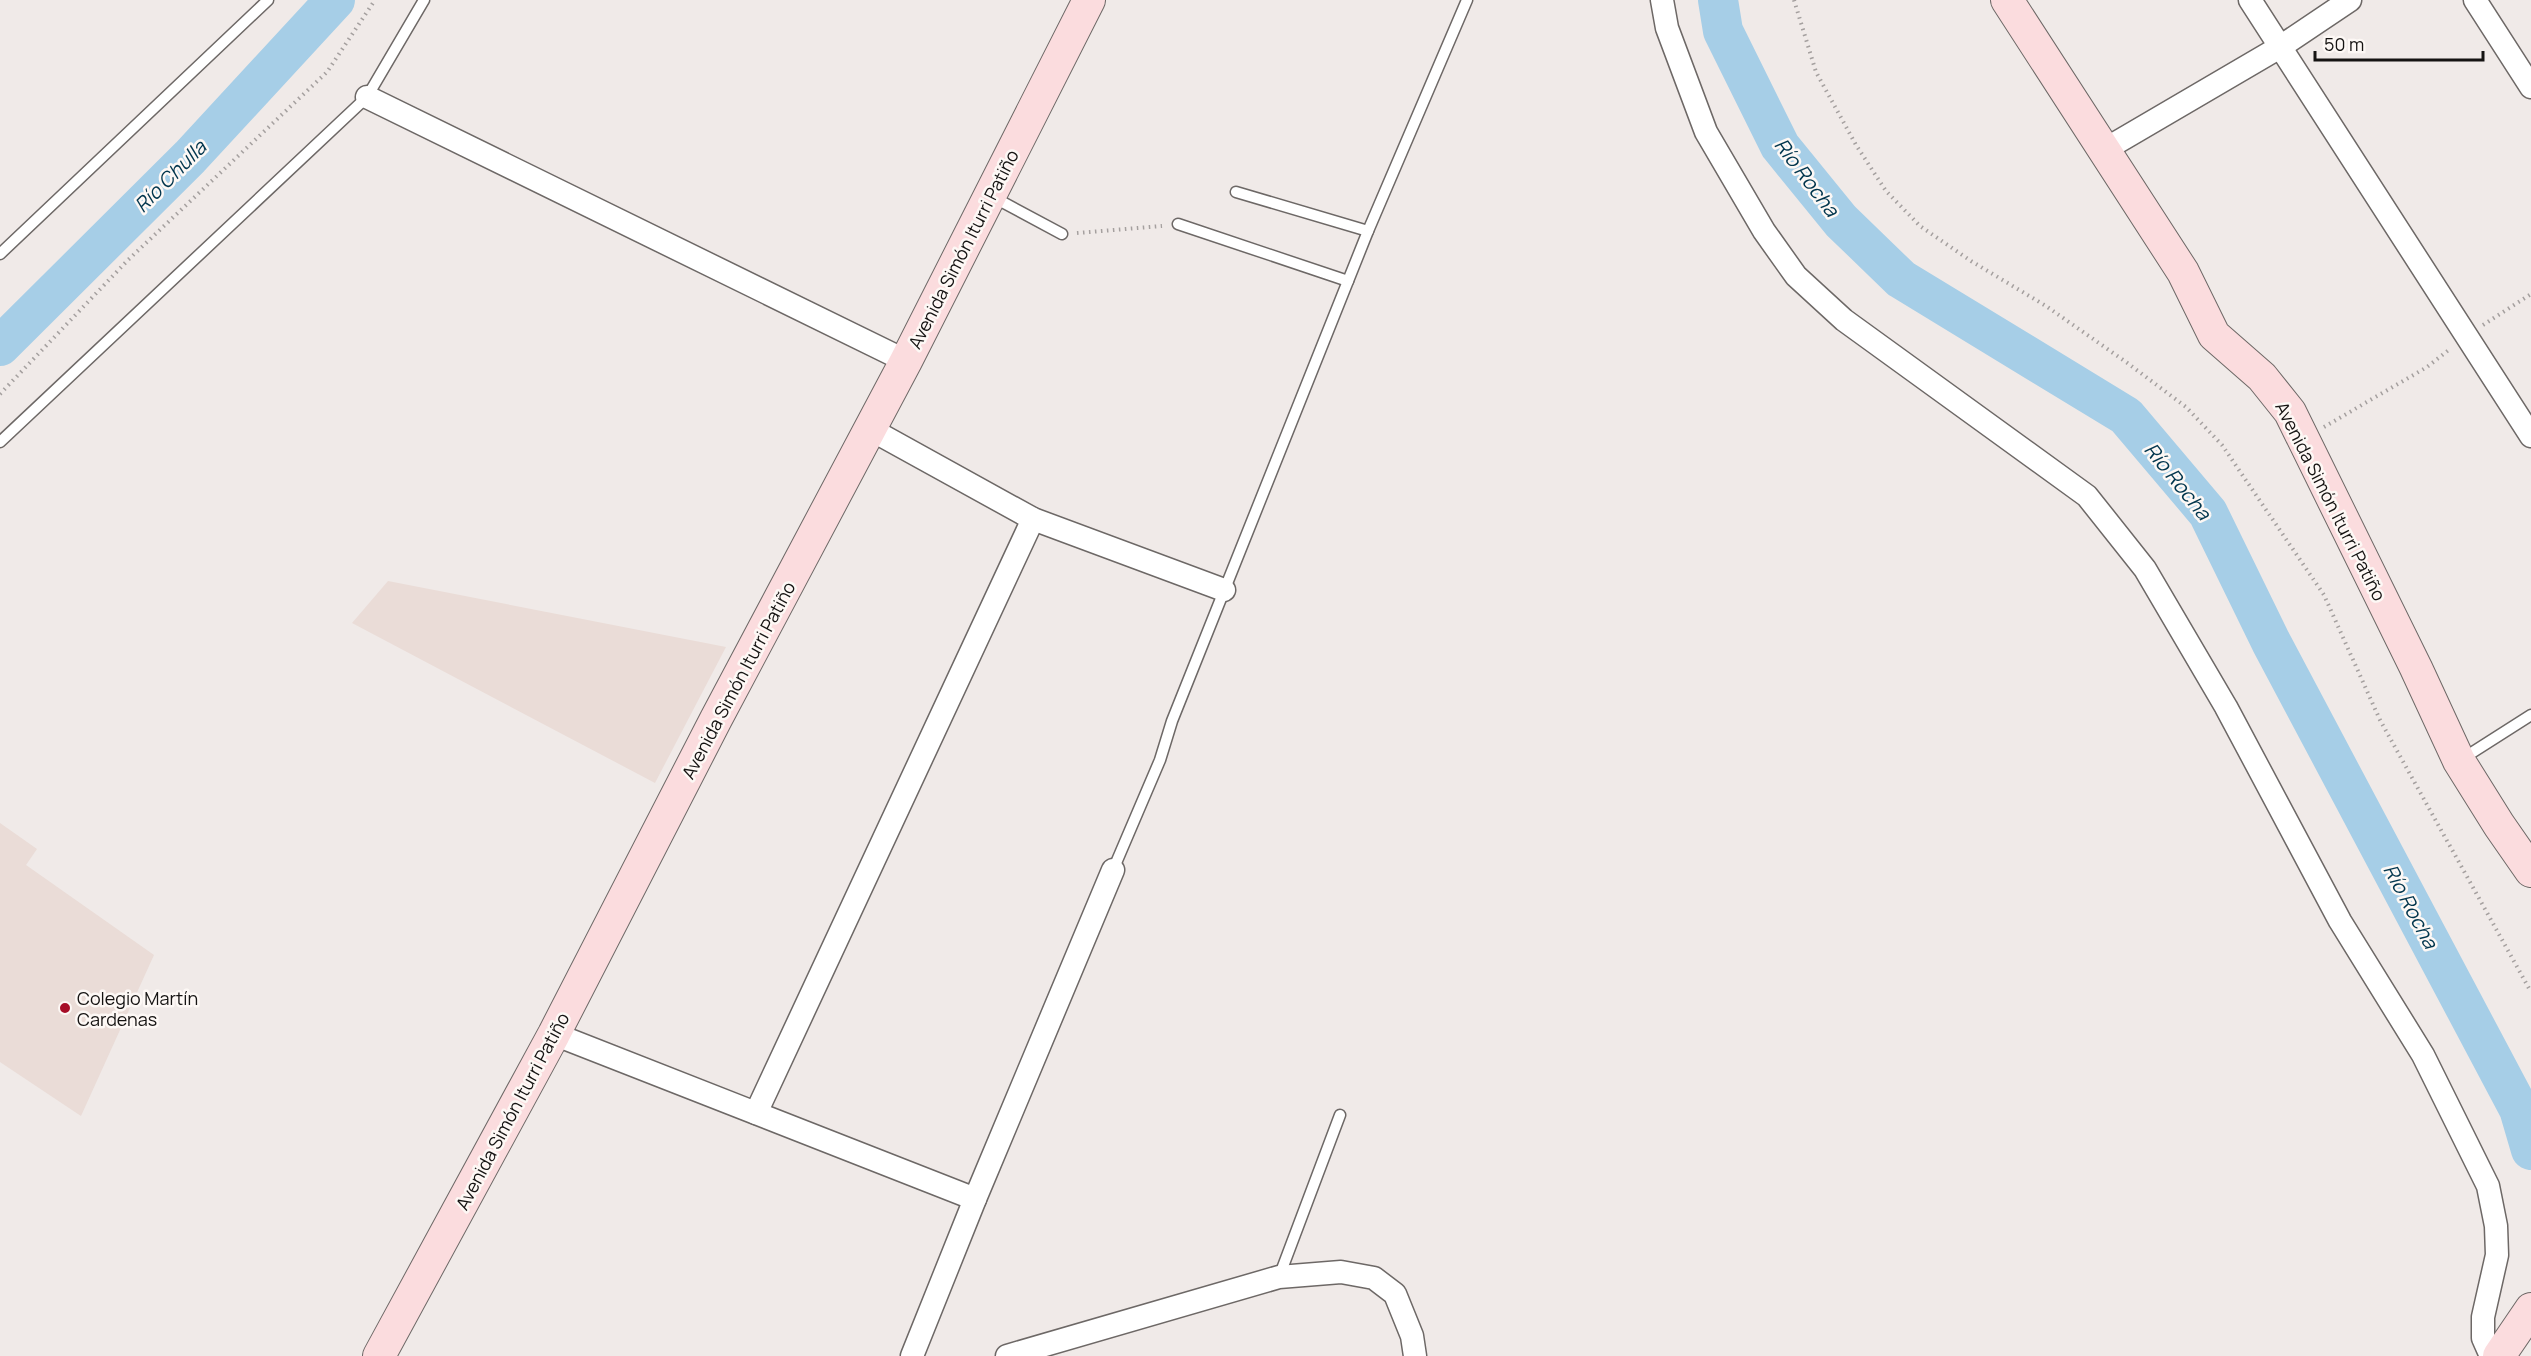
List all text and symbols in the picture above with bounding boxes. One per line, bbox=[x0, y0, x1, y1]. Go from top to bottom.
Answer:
scale bar bbox=[2315, 24, 2483, 62]
text: 50 m bbox=[2324, 32, 2364, 56]
water label: Río Rocha bbox=[1769, 132, 1846, 222]
water label: Río Chulla bbox=[128, 133, 213, 218]
street label: Avenida Simón Iturri Patiño bbox=[902, 145, 1024, 353]
street label: Avenida Simón Iturri Patiño bbox=[2270, 397, 2392, 605]
water label: Río Rocha bbox=[2139, 437, 2218, 526]
street label: Avenida Simón Iturri Patiño bbox=[676, 577, 800, 783]
water label: Río Rocha bbox=[2378, 859, 2445, 954]
place label: Colegio Martín Cardenas bbox=[77, 986, 198, 1031]
marker: Colegio Martín Cardenas bbox=[58, 1001, 72, 1015]
street label: Avenida Simón Iturri Patiño bbox=[450, 1008, 574, 1214]

